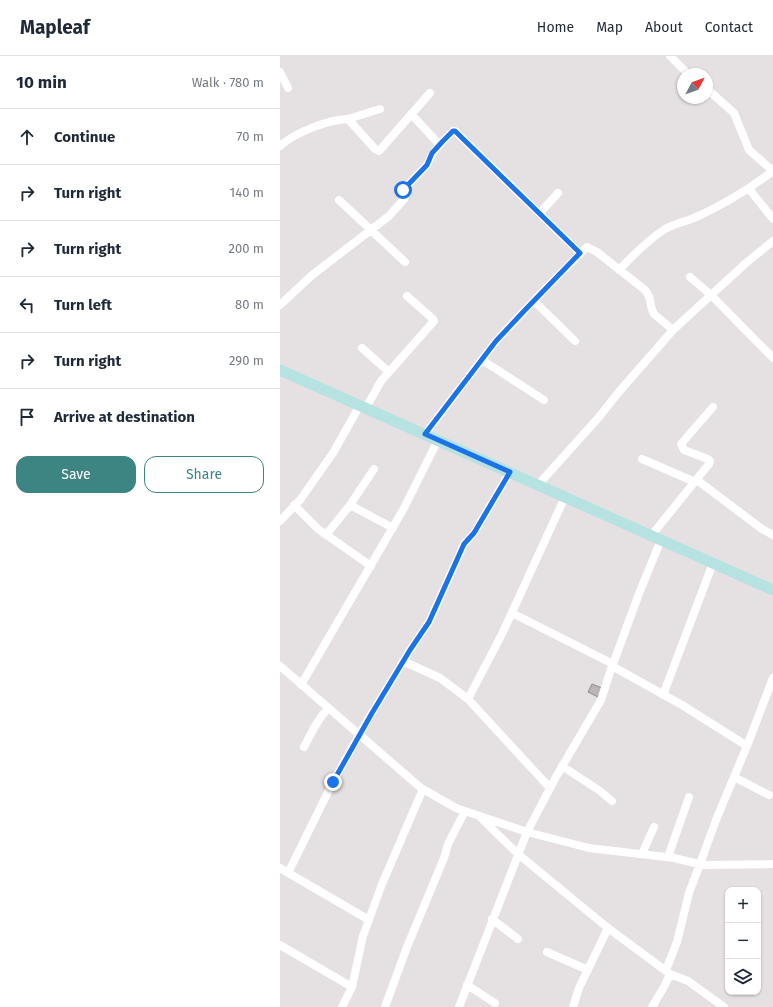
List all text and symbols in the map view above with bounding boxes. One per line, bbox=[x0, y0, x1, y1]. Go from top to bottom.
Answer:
text: Mapleaf bbox=[20, 16, 90, 39]
text: Home bbox=[537, 19, 574, 36]
text: Map bbox=[596, 19, 623, 36]
text: About bbox=[645, 19, 683, 36]
text: Contact bbox=[705, 19, 753, 36]
north arrow bbox=[677, 68, 713, 104]
text: 10 min bbox=[16, 72, 67, 93]
text: Walk · 780 m bbox=[192, 75, 264, 90]
icon: ahead bbox=[16, 126, 38, 148]
text: Continue bbox=[54, 128, 115, 146]
text: 70 m bbox=[237, 129, 264, 144]
route start bbox=[394, 181, 412, 199]
icon: right bbox=[16, 182, 38, 204]
text: Turn right bbox=[54, 184, 121, 202]
text: 140 m bbox=[230, 185, 264, 200]
icon: right bbox=[16, 238, 38, 260]
text: Turn right bbox=[54, 240, 121, 258]
text: 200 m bbox=[228, 241, 264, 256]
icon: left bbox=[16, 294, 38, 316]
text: Turn left bbox=[54, 296, 112, 314]
text: 80 m bbox=[235, 297, 264, 312]
icon: right bbox=[16, 350, 38, 372]
text: Turn right bbox=[54, 352, 121, 370]
text: 290 m bbox=[229, 353, 264, 368]
icon: arrive bbox=[16, 406, 38, 428]
text: Arrive at destination bbox=[54, 408, 195, 426]
button: Save bbox=[16, 456, 136, 493]
button: Share bbox=[144, 456, 264, 493]
route end bbox=[324, 773, 342, 791]
map controls bbox=[725, 887, 761, 995]
button: + bbox=[725, 887, 761, 923]
button: − bbox=[725, 923, 761, 959]
button: layers bbox=[725, 959, 761, 995]

